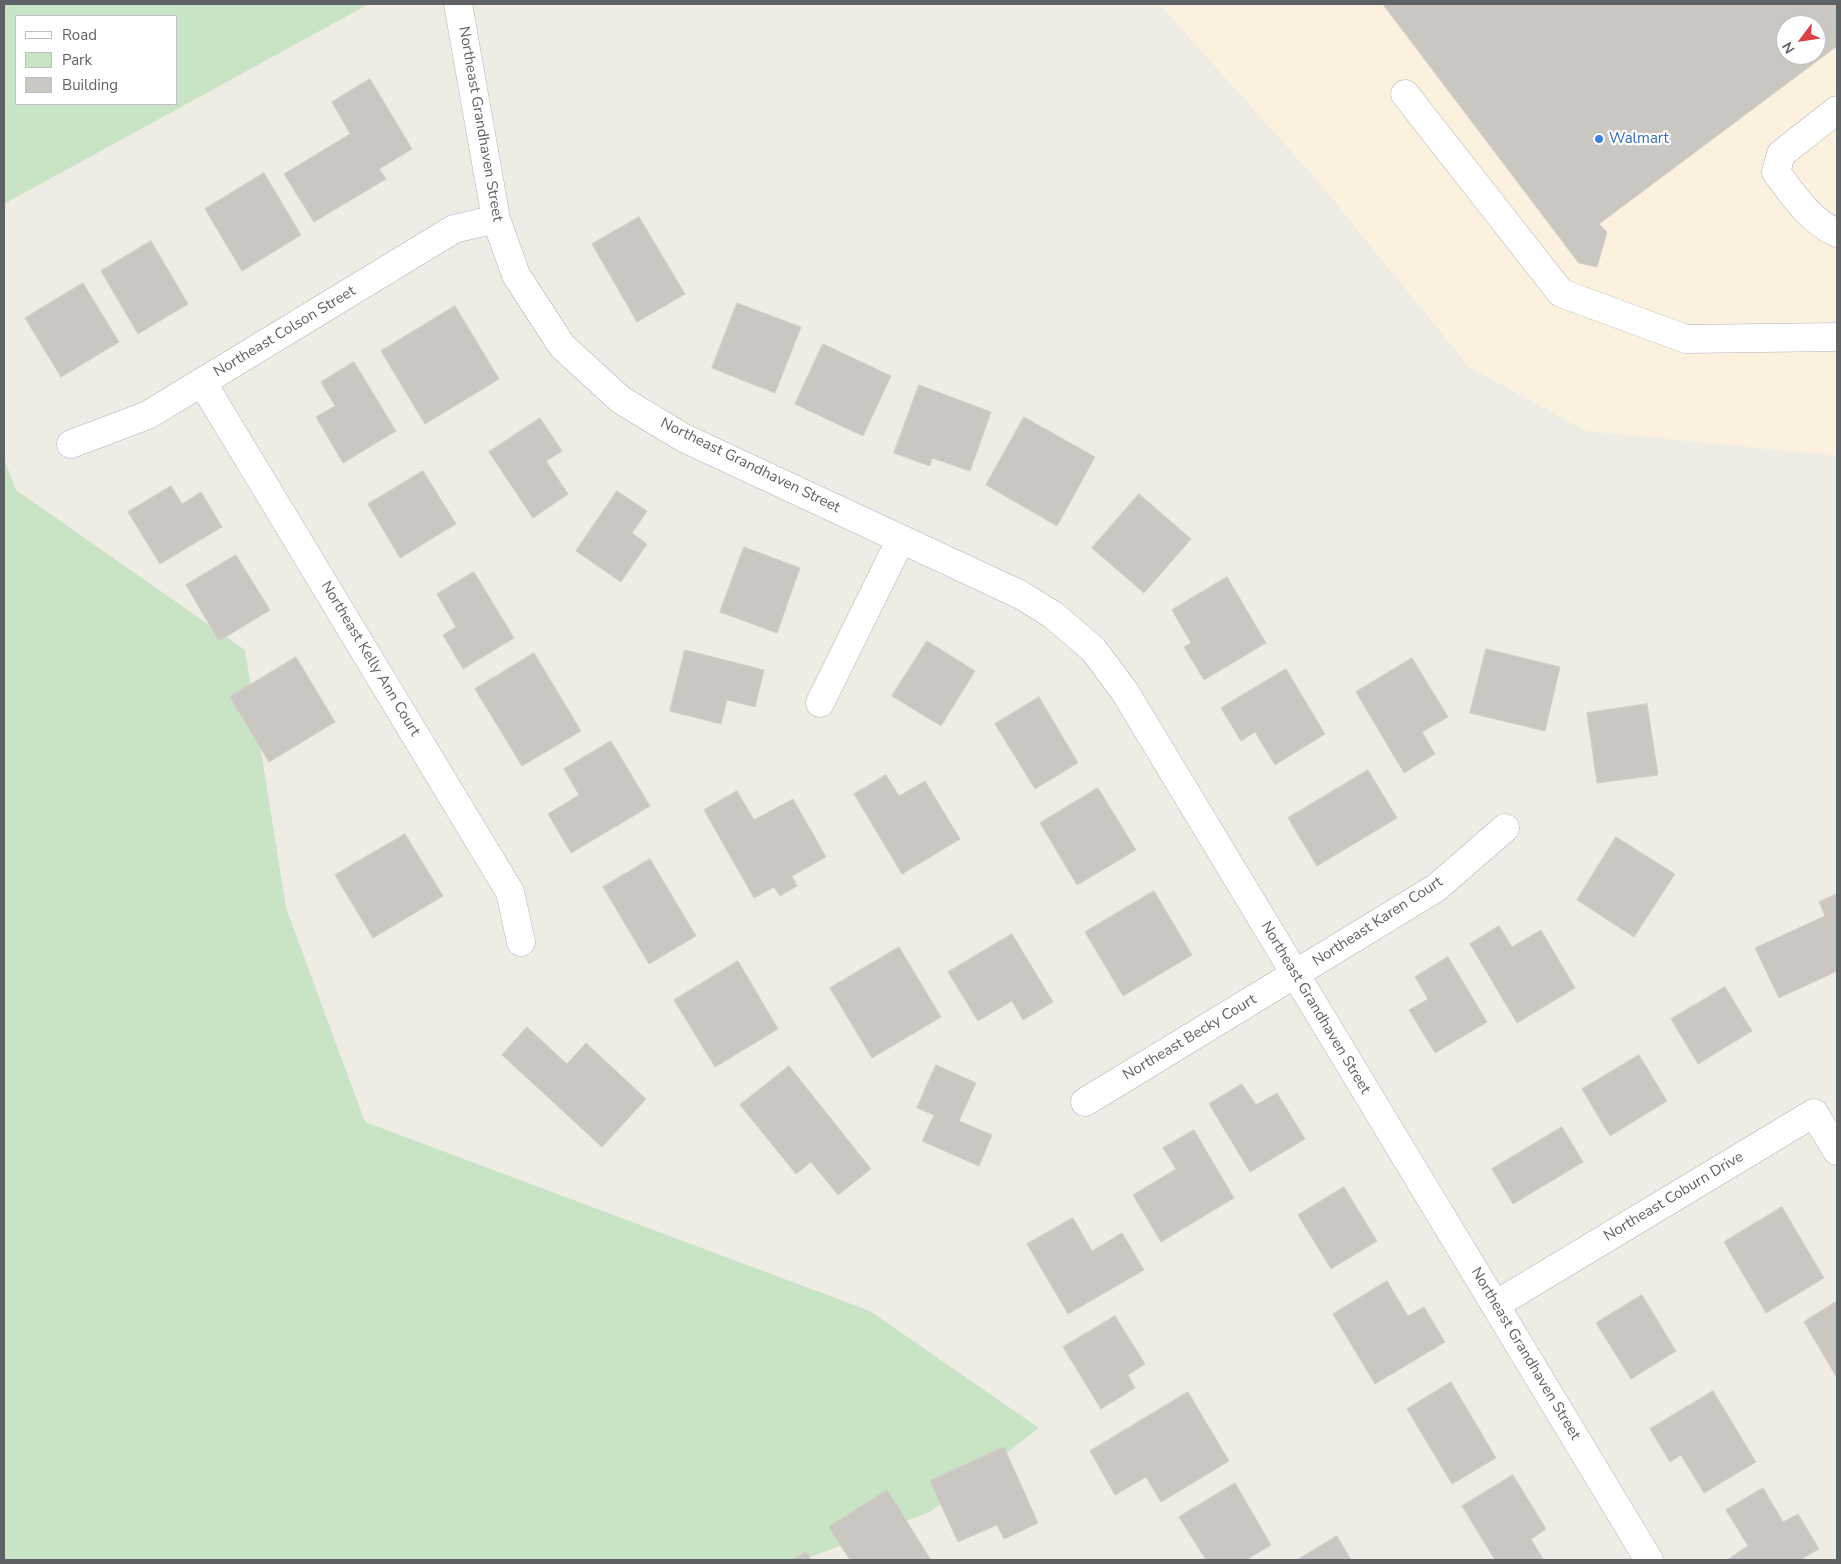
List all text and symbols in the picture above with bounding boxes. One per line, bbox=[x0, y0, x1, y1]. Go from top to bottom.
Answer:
legend bbox=[15, 15, 178, 105]
north arrow bbox=[1776, 15, 1826, 65]
text: Road bbox=[62, 25, 97, 45]
street label: Northeast Grandhaven Street bbox=[454, 25, 506, 223]
text: N bbox=[1778, 38, 1799, 57]
text: Park bbox=[62, 50, 92, 70]
text: Building bbox=[62, 75, 118, 95]
place label: Walmart bbox=[1609, 130, 1669, 148]
marker: Walmart bbox=[1593, 133, 1605, 145]
street label: Northeast Colson Street bbox=[211, 282, 359, 382]
street label: Northeast Grandhaven Street bbox=[657, 415, 843, 517]
street label: Northeast Kelly Ann Court bbox=[317, 578, 423, 740]
street label: Northeast Karen Court bbox=[1310, 873, 1446, 971]
street label: Northeast Grandhaven Street bbox=[1256, 919, 1374, 1097]
street label: Northeast Becky Court bbox=[1120, 991, 1260, 1085]
street label: Northeast Coburn Drive bbox=[1601, 1148, 1747, 1246]
street label: Northeast Grandhaven Street bbox=[1466, 1265, 1584, 1443]

